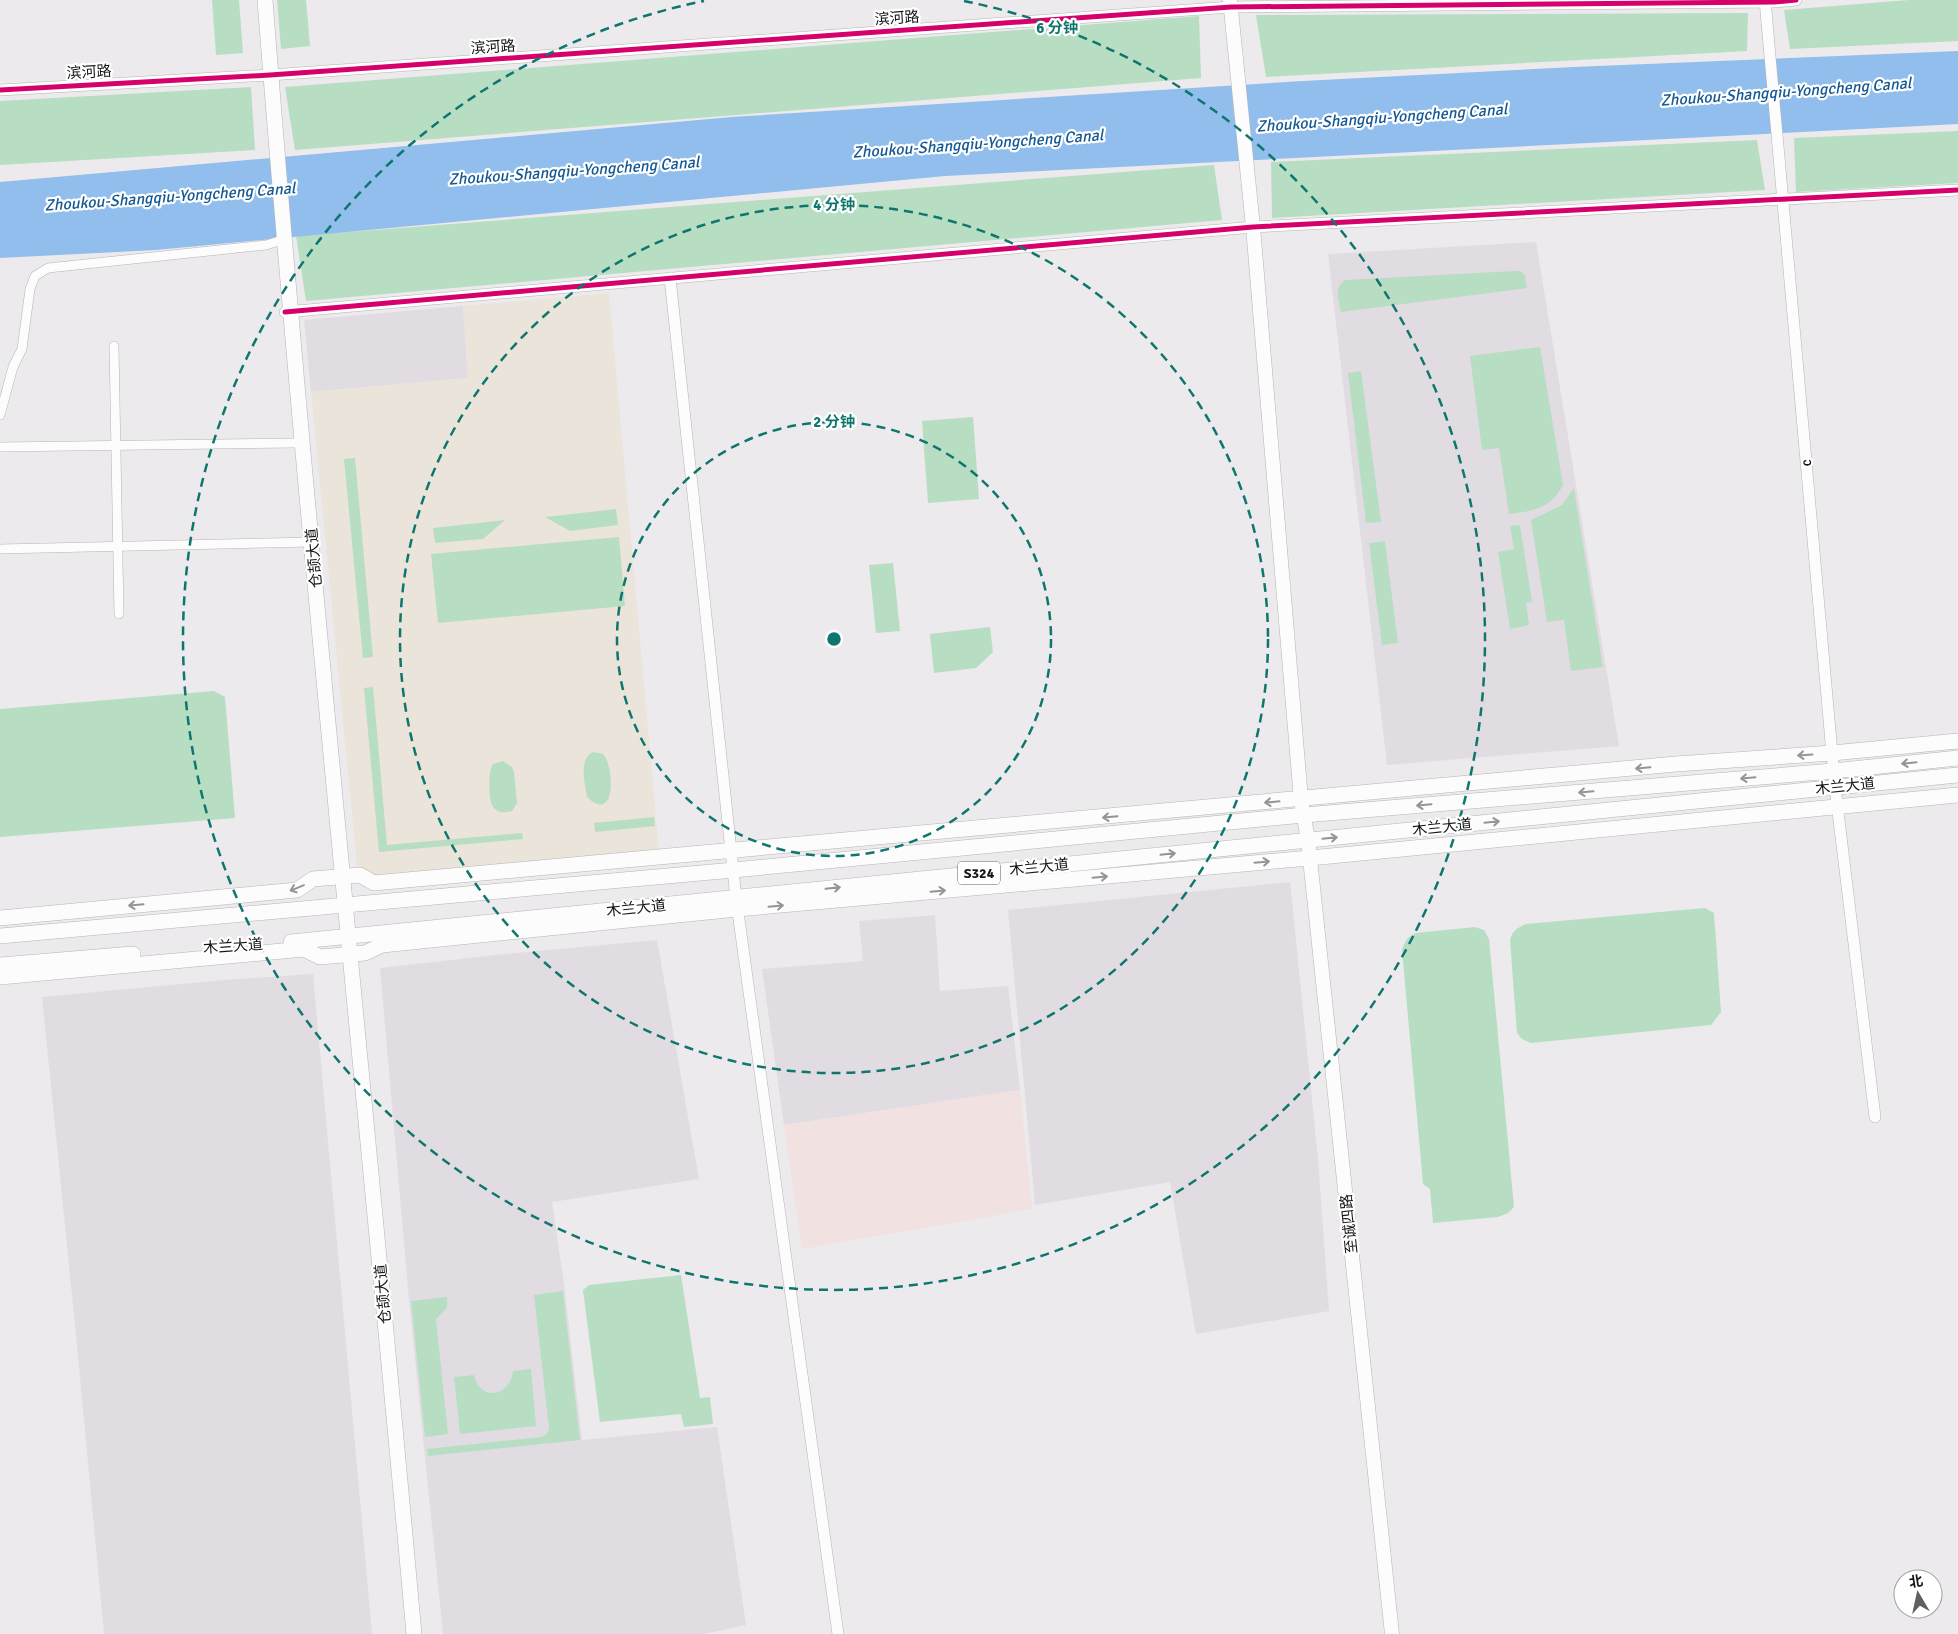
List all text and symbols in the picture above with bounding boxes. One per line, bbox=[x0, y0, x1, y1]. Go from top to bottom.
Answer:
street label: 滨河路 bbox=[874, 7, 920, 29]
text: 6 分钟 bbox=[1036, 19, 1078, 37]
street label: 滨河路 bbox=[470, 36, 516, 58]
street label: 滨河路 bbox=[66, 62, 112, 82]
water label: Zhoukou-Shangqiu-Yongcheng Canal bbox=[1660, 73, 1913, 111]
water label: Zhoukou-Shangqiu-Yongcheng Canal bbox=[1256, 99, 1509, 137]
water label: Zhoukou-Shangqiu-Yongcheng Canal bbox=[852, 125, 1105, 163]
water label: Zhoukou-Shangqiu-Yongcheng Canal bbox=[448, 152, 701, 190]
water label: Zhoukou-Shangqiu-Yongcheng Canal bbox=[44, 178, 297, 216]
text: 4 分钟 bbox=[813, 196, 855, 214]
text: 2 分钟 bbox=[813, 413, 855, 431]
street label: c bbox=[1797, 459, 1815, 467]
street label: 仓颉大道 bbox=[302, 527, 326, 589]
centre of rings bbox=[825, 630, 843, 648]
one-way arrow bbox=[1797, 750, 1813, 760]
one-way arrow bbox=[1902, 758, 1918, 768]
one-way arrow bbox=[1635, 763, 1651, 772]
one-way arrow bbox=[1740, 773, 1756, 783]
street label: 木兰大道 bbox=[1814, 774, 1876, 798]
one-way arrow bbox=[1578, 787, 1594, 796]
one-way arrow bbox=[1264, 798, 1280, 807]
one-way arrow bbox=[1416, 800, 1432, 810]
one-way arrow bbox=[1102, 812, 1118, 821]
street label: 木兰大道 bbox=[1411, 815, 1473, 839]
one-way arrow bbox=[1484, 817, 1500, 826]
one-way arrow bbox=[1322, 833, 1338, 843]
one-way arrow bbox=[1160, 849, 1176, 859]
street label: 木兰大道 bbox=[1008, 855, 1070, 879]
one-way arrow bbox=[1254, 857, 1270, 867]
road number: S324 bbox=[958, 861, 1000, 884]
one-way arrow bbox=[1092, 872, 1108, 881]
one-way arrow bbox=[290, 884, 305, 893]
one-way arrow bbox=[824, 884, 840, 893]
one-way arrow bbox=[930, 886, 946, 896]
street label: 木兰大道 bbox=[605, 896, 667, 920]
one-way arrow bbox=[128, 900, 144, 910]
one-way arrow bbox=[768, 901, 784, 910]
street label: 木兰大道 bbox=[202, 935, 264, 957]
street label: 至诚四路 bbox=[1337, 1193, 1361, 1255]
street label: 仓颉大道 bbox=[371, 1263, 395, 1325]
north arrow bbox=[1893, 1569, 1943, 1619]
text: 北 bbox=[1908, 1572, 1924, 1591]

